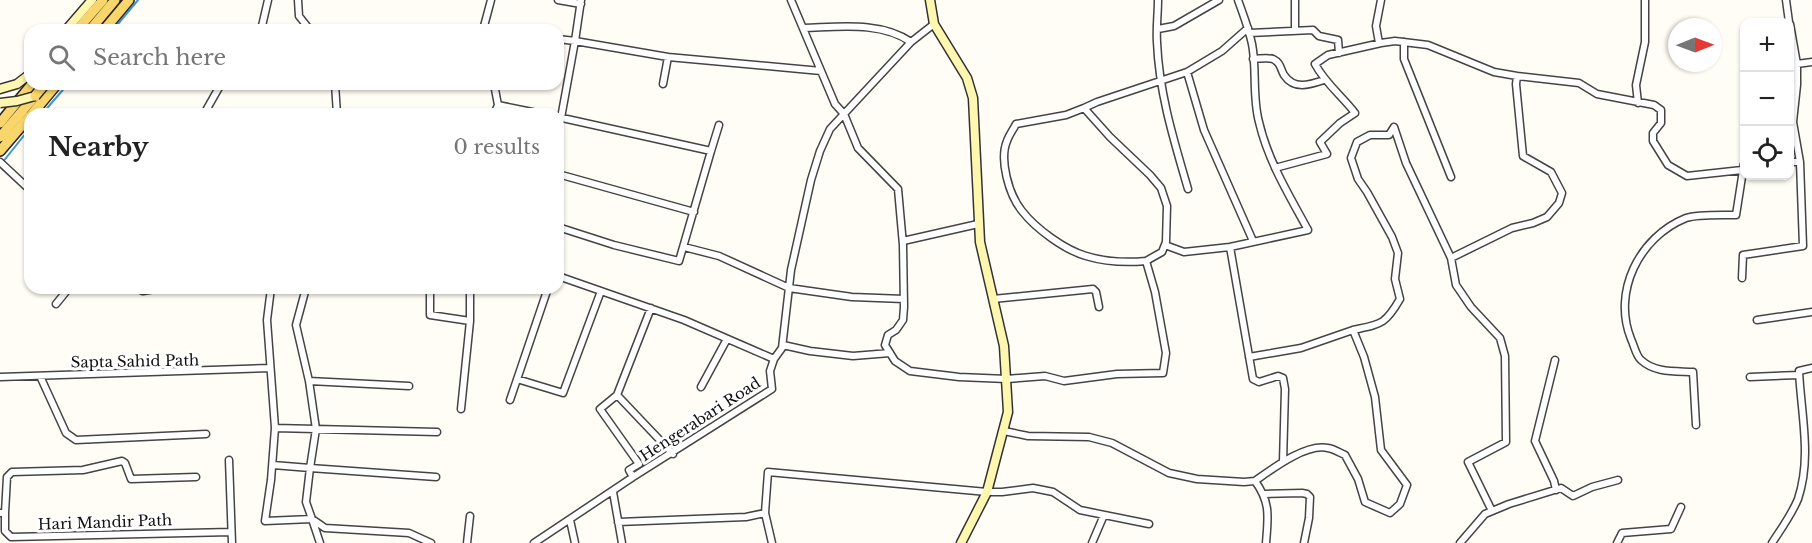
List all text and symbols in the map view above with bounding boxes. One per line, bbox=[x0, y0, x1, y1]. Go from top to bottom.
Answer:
north arrow bbox=[1668, 18, 1722, 72]
map controls bbox=[1740, 18, 1794, 180]
button: + bbox=[1740, 18, 1794, 72]
search box bbox=[24, 24, 564, 90]
icon: search bbox=[45, 41, 78, 74]
text: Search here bbox=[93, 44, 226, 71]
button: − bbox=[1740, 72, 1794, 126]
button: locate bbox=[1740, 126, 1794, 180]
text: Nearby bbox=[48, 131, 149, 163]
text: 0 results bbox=[454, 135, 540, 159]
street label: Sapta Sahid Path bbox=[71, 350, 199, 372]
street label: Hengerabari Road bbox=[636, 373, 764, 465]
street label: Hari Mandir Path bbox=[37, 510, 173, 534]

